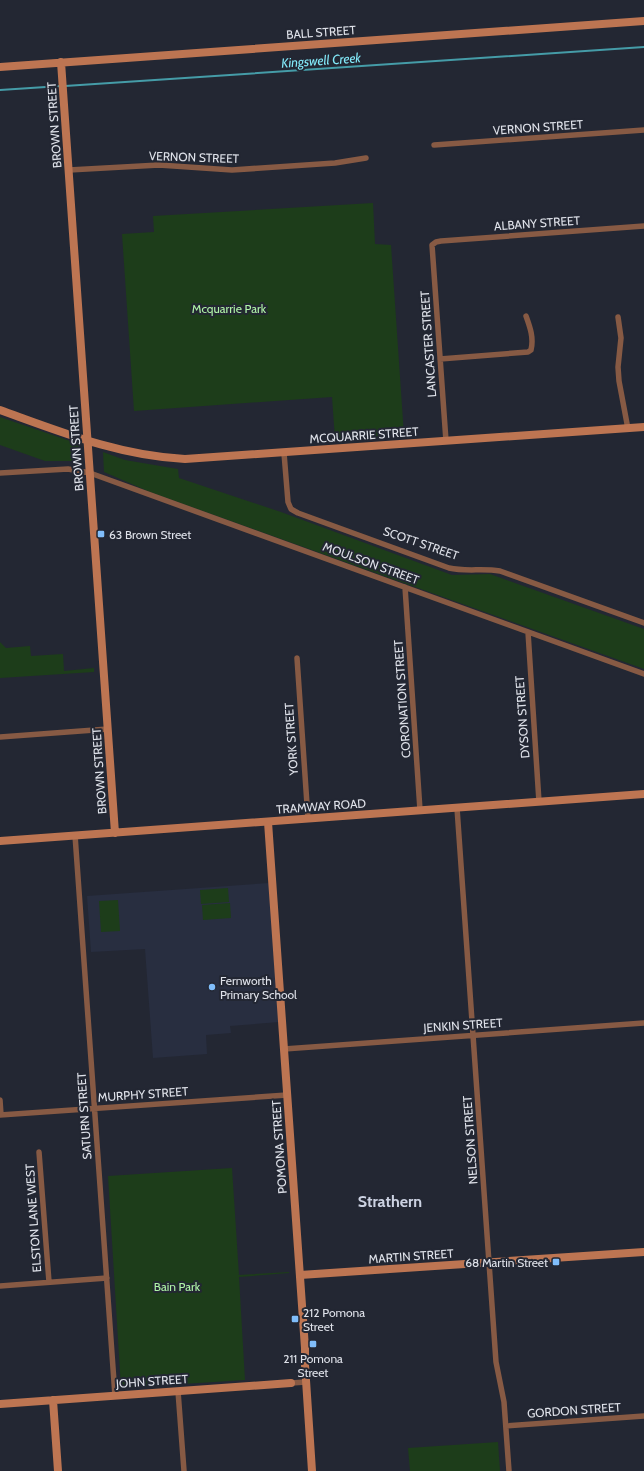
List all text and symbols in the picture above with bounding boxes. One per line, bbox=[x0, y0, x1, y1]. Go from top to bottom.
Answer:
street label: BALL STREET bbox=[286, 22, 357, 42]
water label: Kingswell Creek bbox=[281, 49, 362, 71]
street label: BROWN STREET bbox=[43, 81, 64, 169]
street label: VERNON STREET bbox=[492, 116, 584, 138]
street label: VERNON STREET bbox=[149, 148, 240, 166]
street label: ALBANY STREET bbox=[493, 212, 581, 233]
street label: LANCASTER STREET bbox=[417, 290, 439, 398]
park label: Mcquarrie Park bbox=[192, 301, 267, 316]
street label: BROWN STREET bbox=[65, 404, 86, 492]
street label: MCQUARRIE STREET bbox=[309, 424, 420, 446]
street label: SCOTT STREET bbox=[381, 523, 461, 563]
place label: 63 Brown Street bbox=[109, 527, 191, 542]
marker: 63 Brown Street bbox=[96, 529, 106, 539]
street label: MOULSON STREET bbox=[321, 539, 422, 588]
street label: CORONATION STREET bbox=[390, 639, 414, 759]
street label: DYSON STREET bbox=[512, 675, 532, 759]
street label: YORK STREET bbox=[281, 702, 301, 777]
street label: BROWN STREET bbox=[88, 727, 109, 815]
street label: TRAMWAY ROAD bbox=[276, 795, 367, 817]
place label: Fernworth Primary School bbox=[220, 973, 297, 1002]
marker: Fernworth Primary School bbox=[207, 982, 217, 992]
street label: JENKIN STREET bbox=[422, 1015, 504, 1035]
street label: SATURN STREET bbox=[73, 1071, 95, 1160]
street label: MURPHY STREET bbox=[97, 1083, 189, 1105]
street label: NELSON STREET bbox=[459, 1095, 481, 1185]
street label: POMONA STREET bbox=[268, 1099, 290, 1194]
street label: ELSTON LANE WEST bbox=[22, 1163, 44, 1273]
district label: Strathern bbox=[358, 1192, 422, 1211]
street label: MARTIN STREET bbox=[368, 1246, 455, 1266]
place label: 68 Martin Street bbox=[465, 1255, 548, 1270]
marker: 68 Martin Street bbox=[551, 1257, 561, 1267]
park label: Bain Park bbox=[154, 1279, 201, 1294]
place label: 212 Pomona Street bbox=[303, 1305, 365, 1334]
marker: 212 Pomona Street bbox=[290, 1314, 300, 1324]
marker: 211 Pomona Street bbox=[308, 1339, 318, 1349]
place label: 211 Pomona Street bbox=[283, 1351, 343, 1380]
street label: JOHN STREET bbox=[114, 1371, 189, 1391]
street label: GORDON STREET bbox=[527, 1399, 622, 1421]

